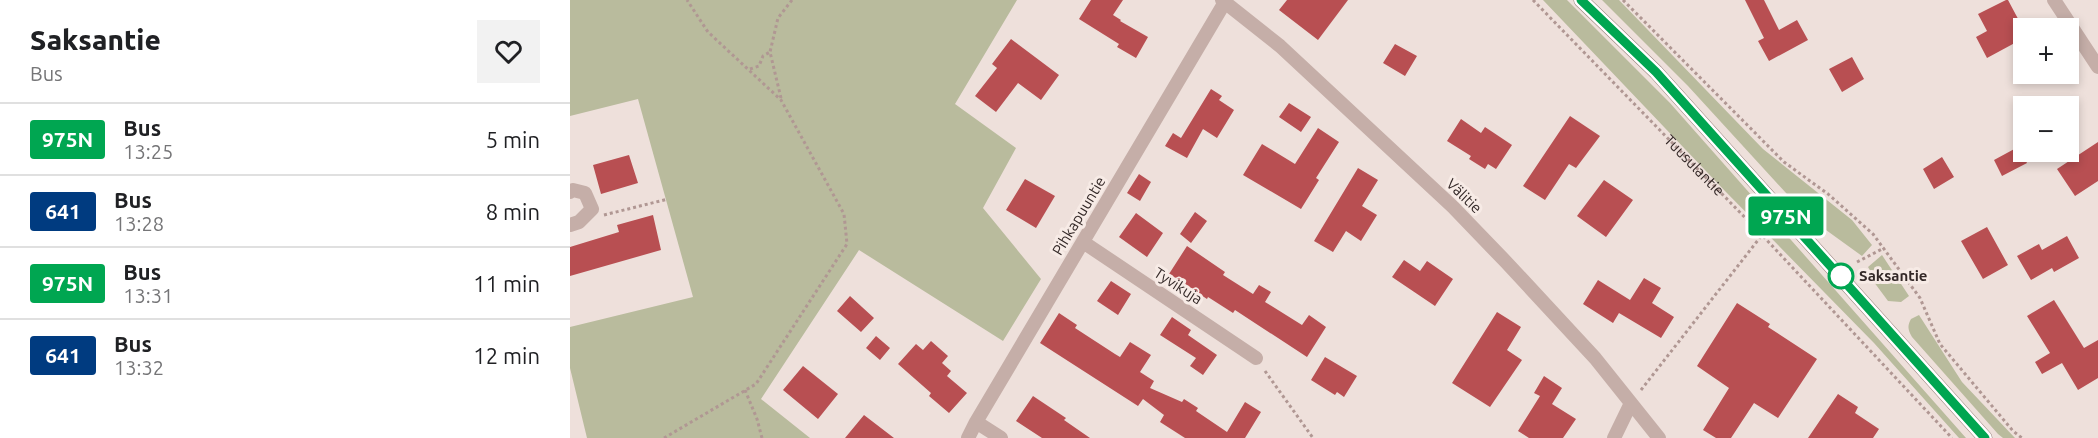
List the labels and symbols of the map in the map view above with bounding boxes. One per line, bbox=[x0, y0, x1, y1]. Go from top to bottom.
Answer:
street label: Tuusulantie bbox=[1661, 131, 1728, 199]
street label: Pihkapuuntie bbox=[1048, 173, 1109, 258]
street label: Välitie bbox=[1443, 175, 1485, 216]
line badge: 975N bbox=[1744, 196, 1828, 236]
marker: Saksantie bbox=[1828, 263, 1854, 289]
street label: Tyvikuja bbox=[1151, 264, 1206, 307]
place label: Saksantie bbox=[1859, 267, 1928, 284]

